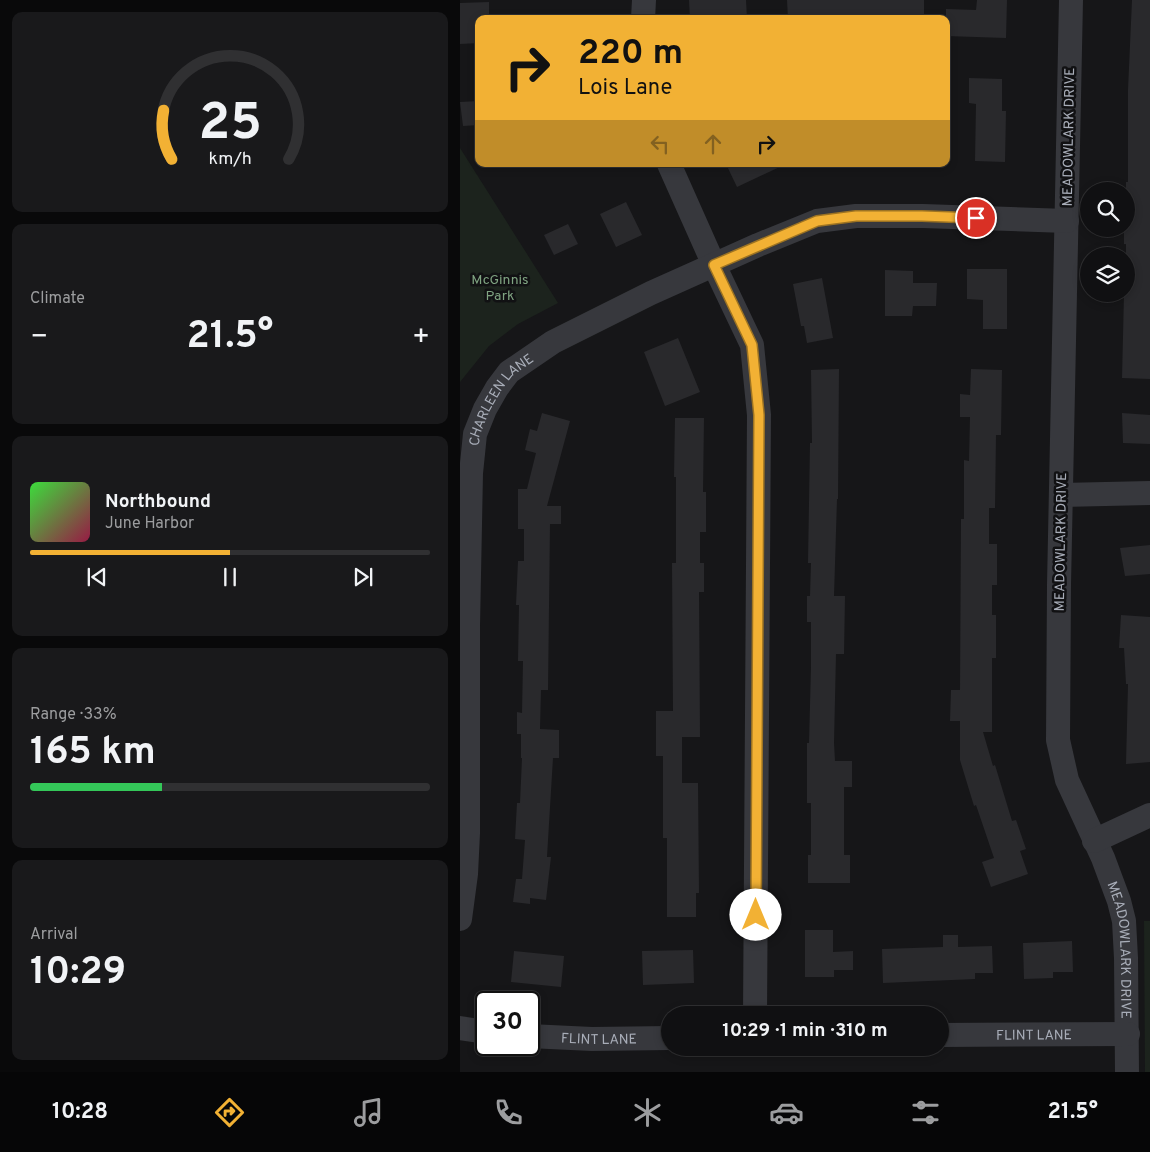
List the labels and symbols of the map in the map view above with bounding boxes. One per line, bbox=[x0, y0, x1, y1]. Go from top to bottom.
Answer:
street label: MEADOWLARK DRIVE bbox=[1060, 67, 1079, 207]
pin bbox=[955, 197, 997, 239]
park label: McGinnis Park bbox=[471, 272, 529, 305]
street label: CHARLEEN LANE bbox=[467, 351, 537, 447]
street label: MEADOWLARK DRIVE bbox=[1052, 472, 1071, 612]
street label: MEADOWLARK DRIVE bbox=[1102, 879, 1134, 1019]
position arrow bbox=[729, 888, 781, 940]
speed limit sign: 30 bbox=[475, 991, 540, 1056]
street label: FLINT LANE bbox=[996, 1027, 1072, 1045]
street label: FLINT LANE bbox=[561, 1031, 637, 1049]

